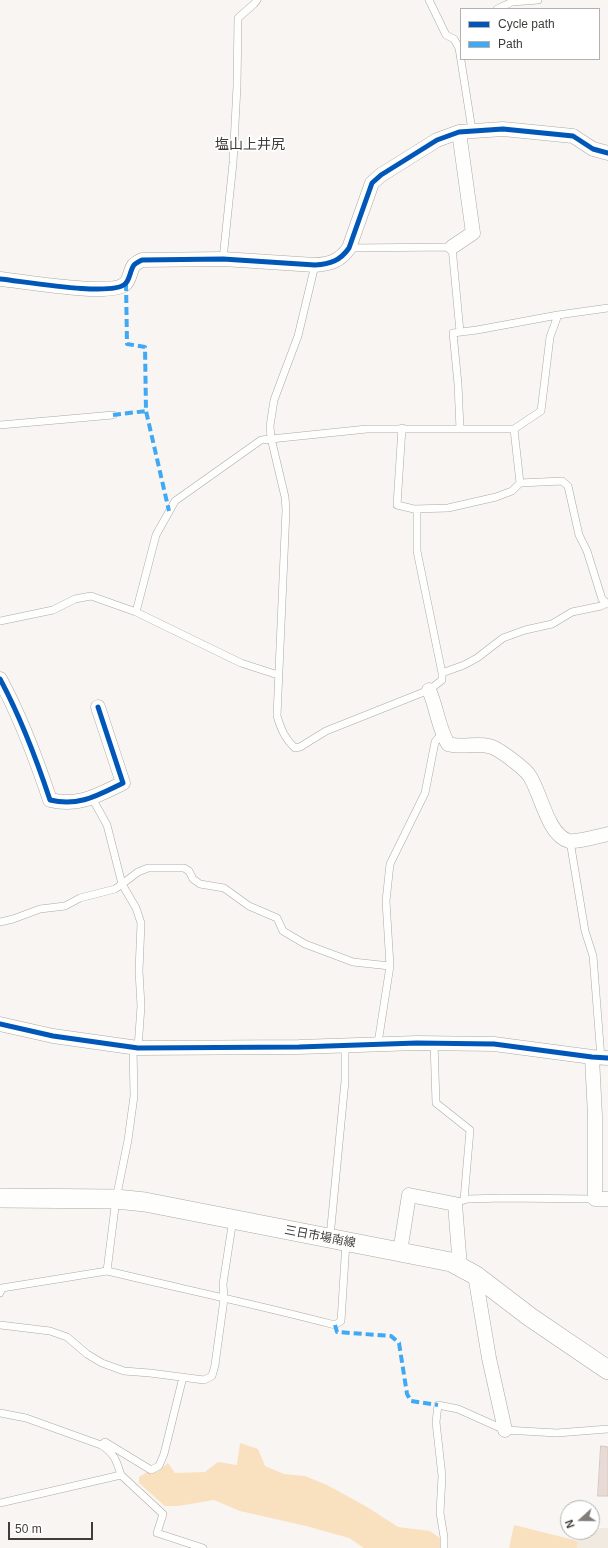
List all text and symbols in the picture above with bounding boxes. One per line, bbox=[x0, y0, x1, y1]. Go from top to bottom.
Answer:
legend bbox=[460, 8, 600, 60]
text: Cycle path bbox=[498, 17, 555, 31]
text: Path bbox=[498, 37, 523, 51]
district label: 塩山上井尻 bbox=[215, 137, 285, 153]
street label: 三日市場南線 bbox=[283, 1223, 357, 1251]
north arrow bbox=[560, 1500, 600, 1540]
scale bar bbox=[10, 1514, 95, 1540]
text: N bbox=[563, 1518, 577, 1530]
text: 50 m bbox=[15, 1522, 42, 1536]

